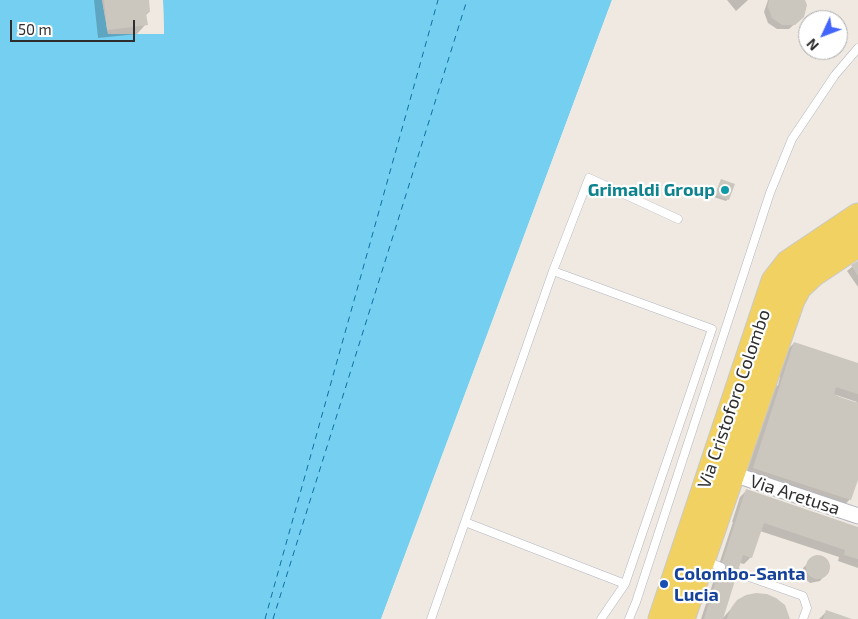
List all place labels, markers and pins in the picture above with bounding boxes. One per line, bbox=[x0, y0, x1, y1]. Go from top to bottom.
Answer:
place label: Grimaldi Group bbox=[588, 179, 715, 201]
marker: Grimaldi Group bbox=[719, 184, 731, 196]
place label: Colombo-Santa Lucia bbox=[674, 563, 806, 606]
marker: Colombo-Santa Lucia bbox=[658, 578, 670, 590]

